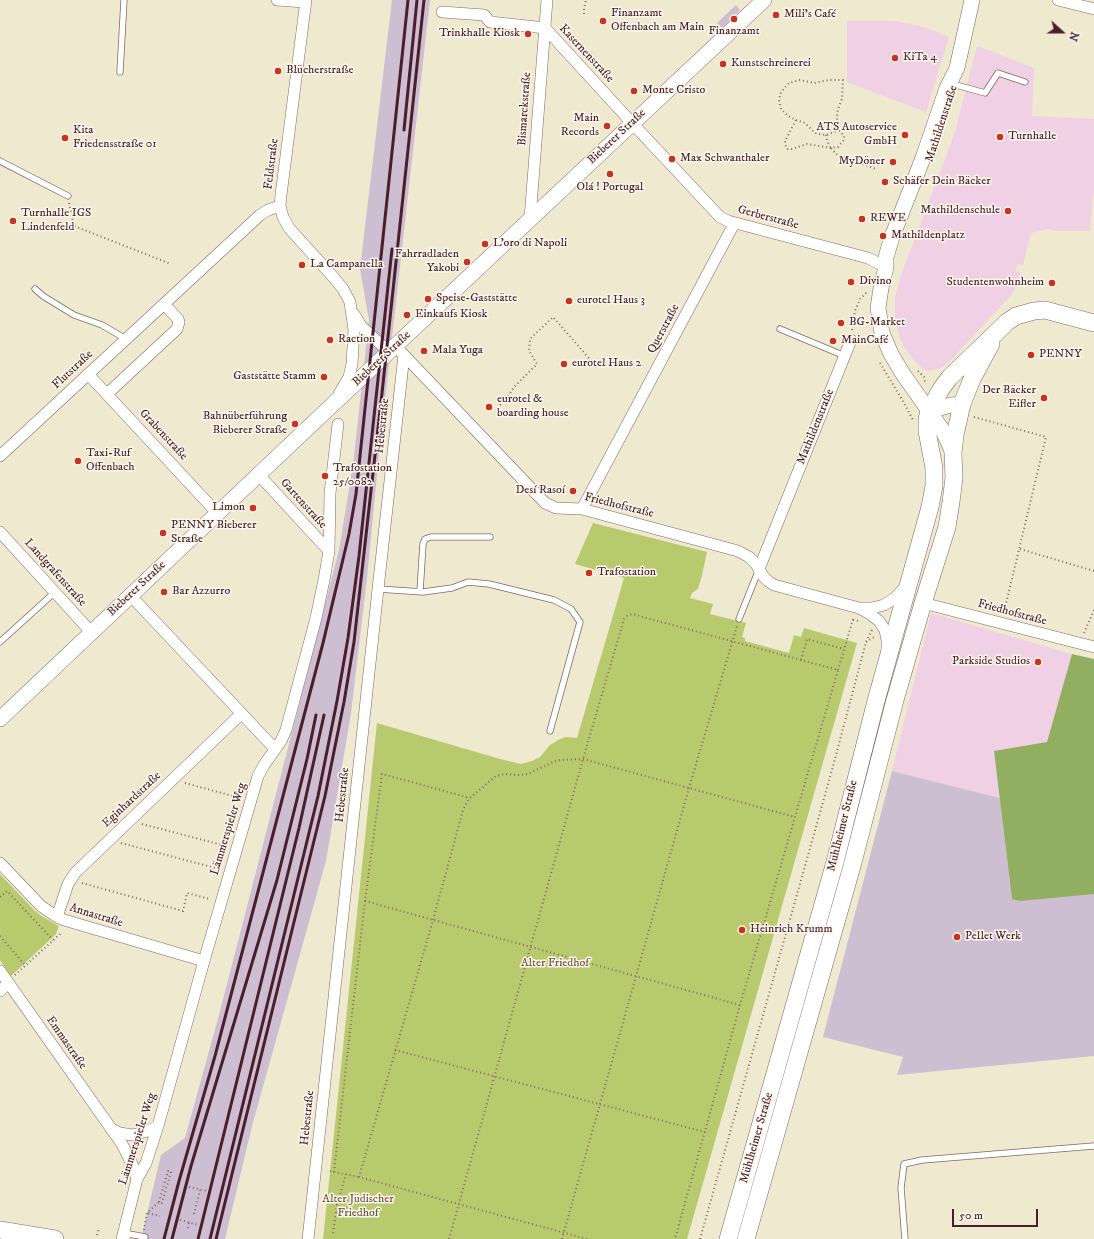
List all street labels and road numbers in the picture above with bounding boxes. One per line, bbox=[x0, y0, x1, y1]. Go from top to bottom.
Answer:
street label: Kasernenstraße bbox=[555, 22, 617, 86]
street label: Bismarckstraße bbox=[515, 72, 535, 146]
street label: Mathildenstraße bbox=[923, 84, 961, 164]
street label: Bieberer Straße bbox=[585, 106, 649, 168]
street label: Feldstraße bbox=[262, 138, 282, 190]
street label: Gerberstraße bbox=[736, 203, 800, 233]
street label: Querstraße bbox=[645, 302, 683, 356]
street label: Bieberer Straße bbox=[350, 328, 414, 390]
street label: Flutstraße bbox=[50, 348, 96, 392]
street label: Mathildenstraße bbox=[794, 387, 838, 467]
street label: Hebestraße bbox=[373, 398, 393, 454]
street label: Grabenstraße bbox=[136, 407, 190, 463]
street label: Gartenstraße bbox=[277, 476, 329, 532]
street label: Friedhofstraße bbox=[583, 490, 655, 522]
street label: Landgrafenstraße bbox=[21, 536, 89, 610]
street label: Bieberer Straße bbox=[105, 558, 169, 620]
street label: Friedhofstraße bbox=[976, 597, 1048, 629]
street label: Hebestraße bbox=[333, 767, 353, 823]
street label: Eginhardstraße bbox=[100, 769, 164, 831]
street label: Mühlheimer Straße bbox=[825, 779, 861, 873]
street label: Lämmerspieler Weg bbox=[208, 781, 250, 877]
street label: Annastraße bbox=[68, 901, 124, 931]
street label: Emmastraße bbox=[43, 1014, 89, 1072]
street label: Hebestraße bbox=[298, 1090, 318, 1146]
street label: Lämmerspieler Weg bbox=[116, 1091, 160, 1187]
street label: Mühlheimer Straße bbox=[737, 1091, 777, 1185]

